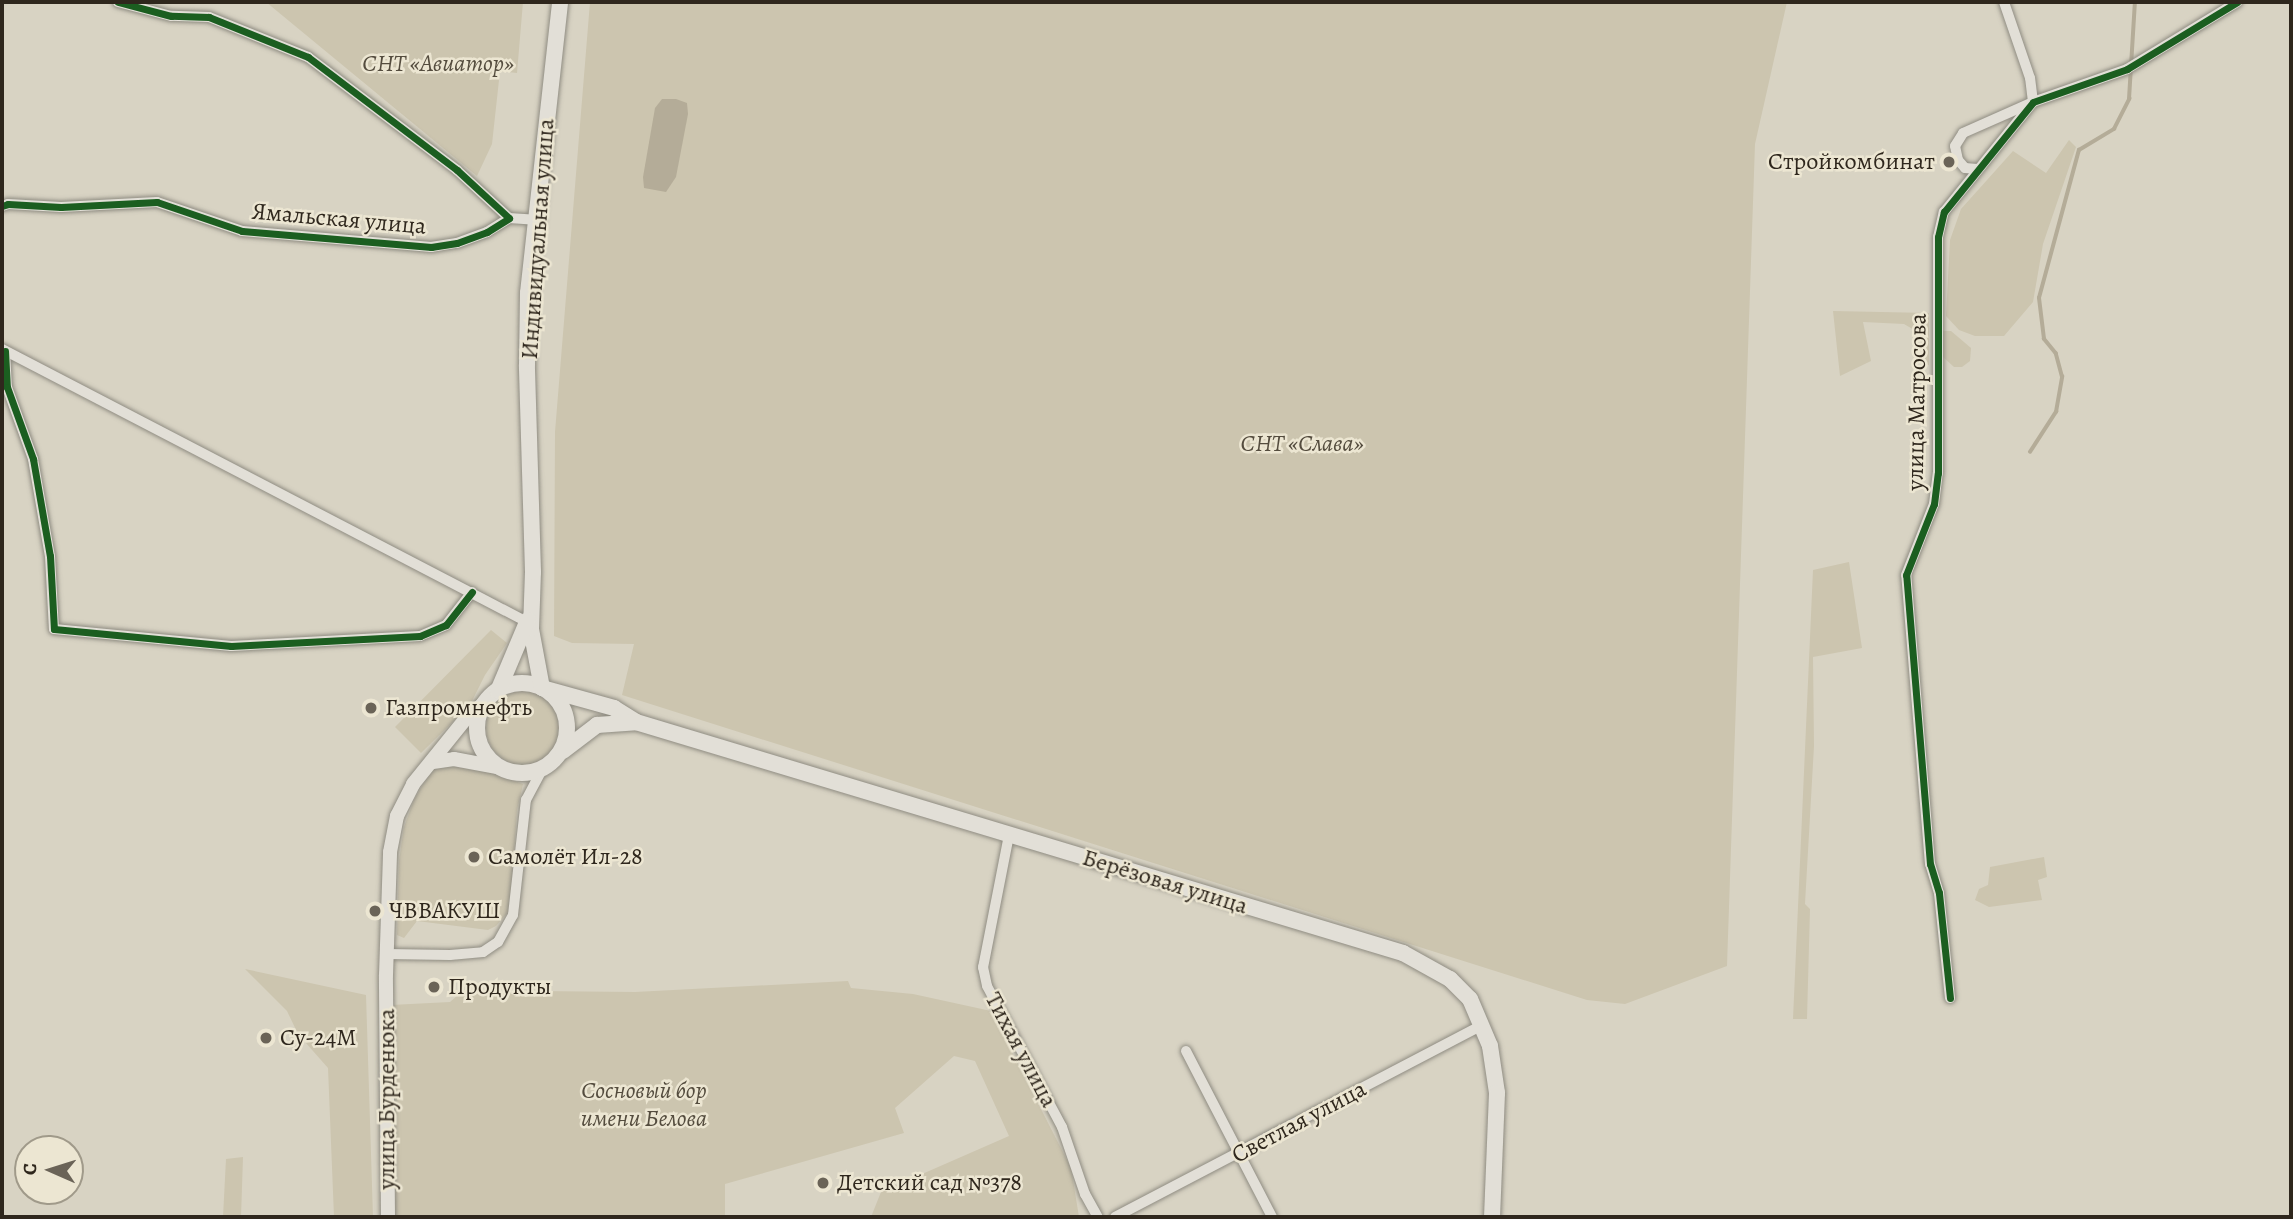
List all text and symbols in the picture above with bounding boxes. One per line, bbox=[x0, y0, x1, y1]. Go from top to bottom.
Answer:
park label: СНТ «Авиатор» bbox=[362, 50, 514, 78]
street label: Индивидуальная улица bbox=[515, 118, 561, 360]
place label: Стройкомбинат bbox=[1768, 148, 1935, 176]
marker: Стройкомбинат bbox=[1941, 154, 1957, 170]
street label: Ямальская улица bbox=[251, 197, 427, 241]
street label: улица Матросова bbox=[1901, 313, 1933, 491]
park label: СНТ «Слава» bbox=[1240, 430, 1364, 458]
place label: Газпромнефть bbox=[385, 694, 532, 722]
marker: Газпромнефть bbox=[363, 700, 379, 716]
place label: Самолёт Ил-28 bbox=[488, 843, 643, 871]
street label: Берёзовая улица bbox=[1079, 843, 1251, 921]
marker: Самолёт Ил-28 bbox=[466, 849, 482, 865]
place label: ЧВВАКУШ bbox=[389, 897, 501, 925]
marker: ЧВВАКУШ bbox=[367, 903, 383, 919]
place label: Продукты bbox=[448, 973, 552, 1001]
marker: Продукты bbox=[426, 979, 442, 995]
street label: Тихая улица bbox=[979, 987, 1063, 1113]
street label: улица Бурденюка bbox=[373, 1008, 401, 1190]
place label: Су-24М bbox=[280, 1024, 357, 1052]
marker: Су-24М bbox=[258, 1030, 274, 1046]
street label: Светлая улица bbox=[1227, 1075, 1371, 1169]
park label: Сосновый бор имени Белова bbox=[581, 1077, 707, 1133]
north arrow bbox=[14, 1135, 84, 1205]
text: С bbox=[17, 1162, 43, 1176]
place label: Детский сад №378 bbox=[837, 1169, 1022, 1197]
marker: Детский сад №378 bbox=[815, 1175, 831, 1191]

